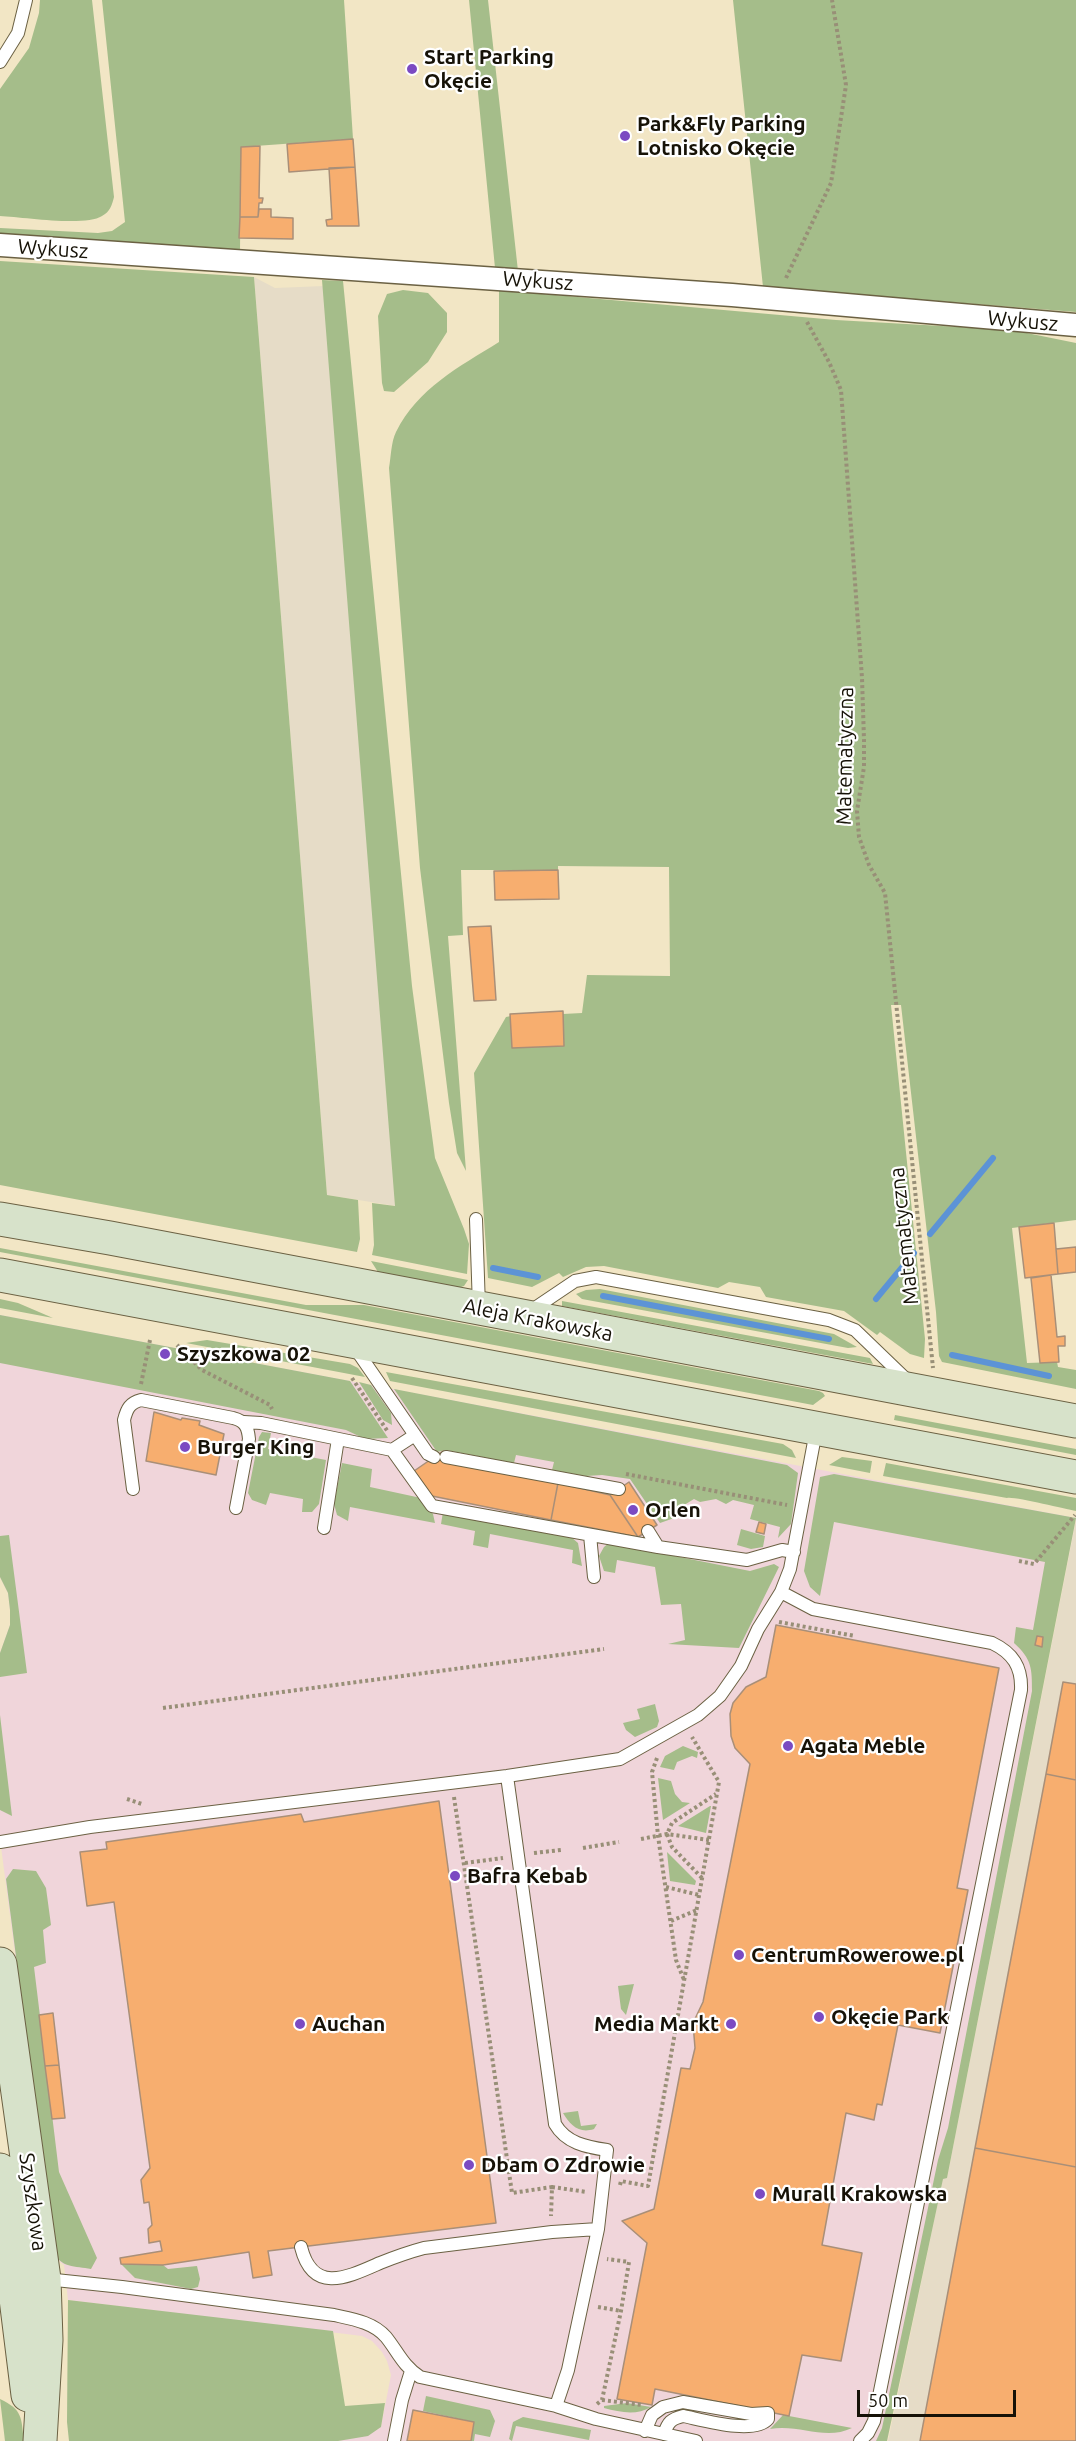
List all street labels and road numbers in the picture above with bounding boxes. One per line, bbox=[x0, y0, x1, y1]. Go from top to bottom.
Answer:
street label: Wykusz bbox=[17, 234, 89, 264]
street label: Wykusz bbox=[502, 266, 574, 296]
street label: Wykusz bbox=[987, 305, 1059, 337]
street label: Matematyczna bbox=[831, 687, 859, 825]
street label: Matematyczna bbox=[884, 1166, 924, 1306]
street label: Aleja Krakowska bbox=[461, 1293, 615, 1347]
street label: Szyszkowa bbox=[14, 2151, 52, 2253]

